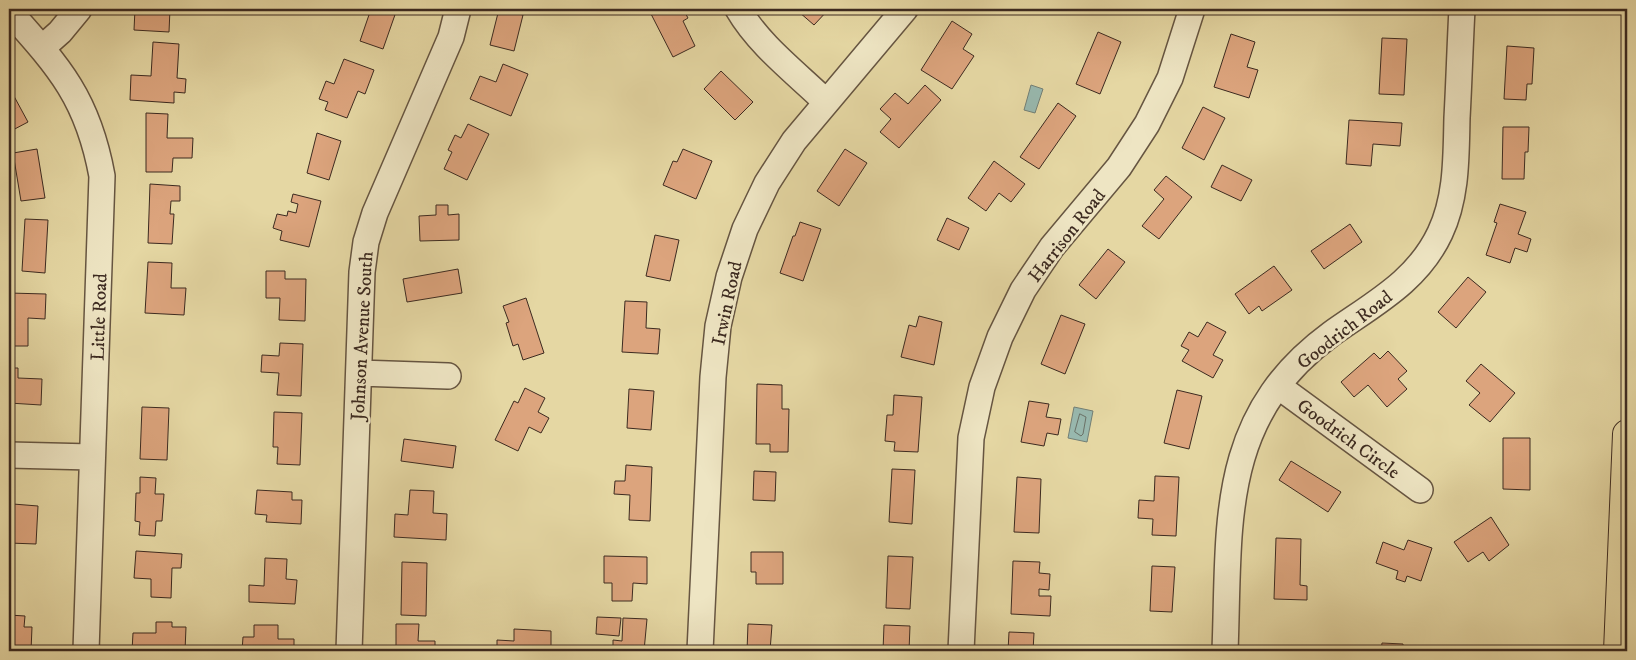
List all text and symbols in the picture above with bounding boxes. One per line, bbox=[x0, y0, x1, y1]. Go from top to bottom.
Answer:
street label: Harrison Road bbox=[1024, 184, 1111, 287]
street label: Johnson Avenue South bbox=[346, 251, 378, 423]
street label: Irwin Road bbox=[707, 259, 748, 348]
street label: Little Road bbox=[86, 272, 113, 361]
street label: Goodrich Road bbox=[1293, 285, 1398, 375]
street label: Goodrich Circle bbox=[1292, 394, 1404, 484]

